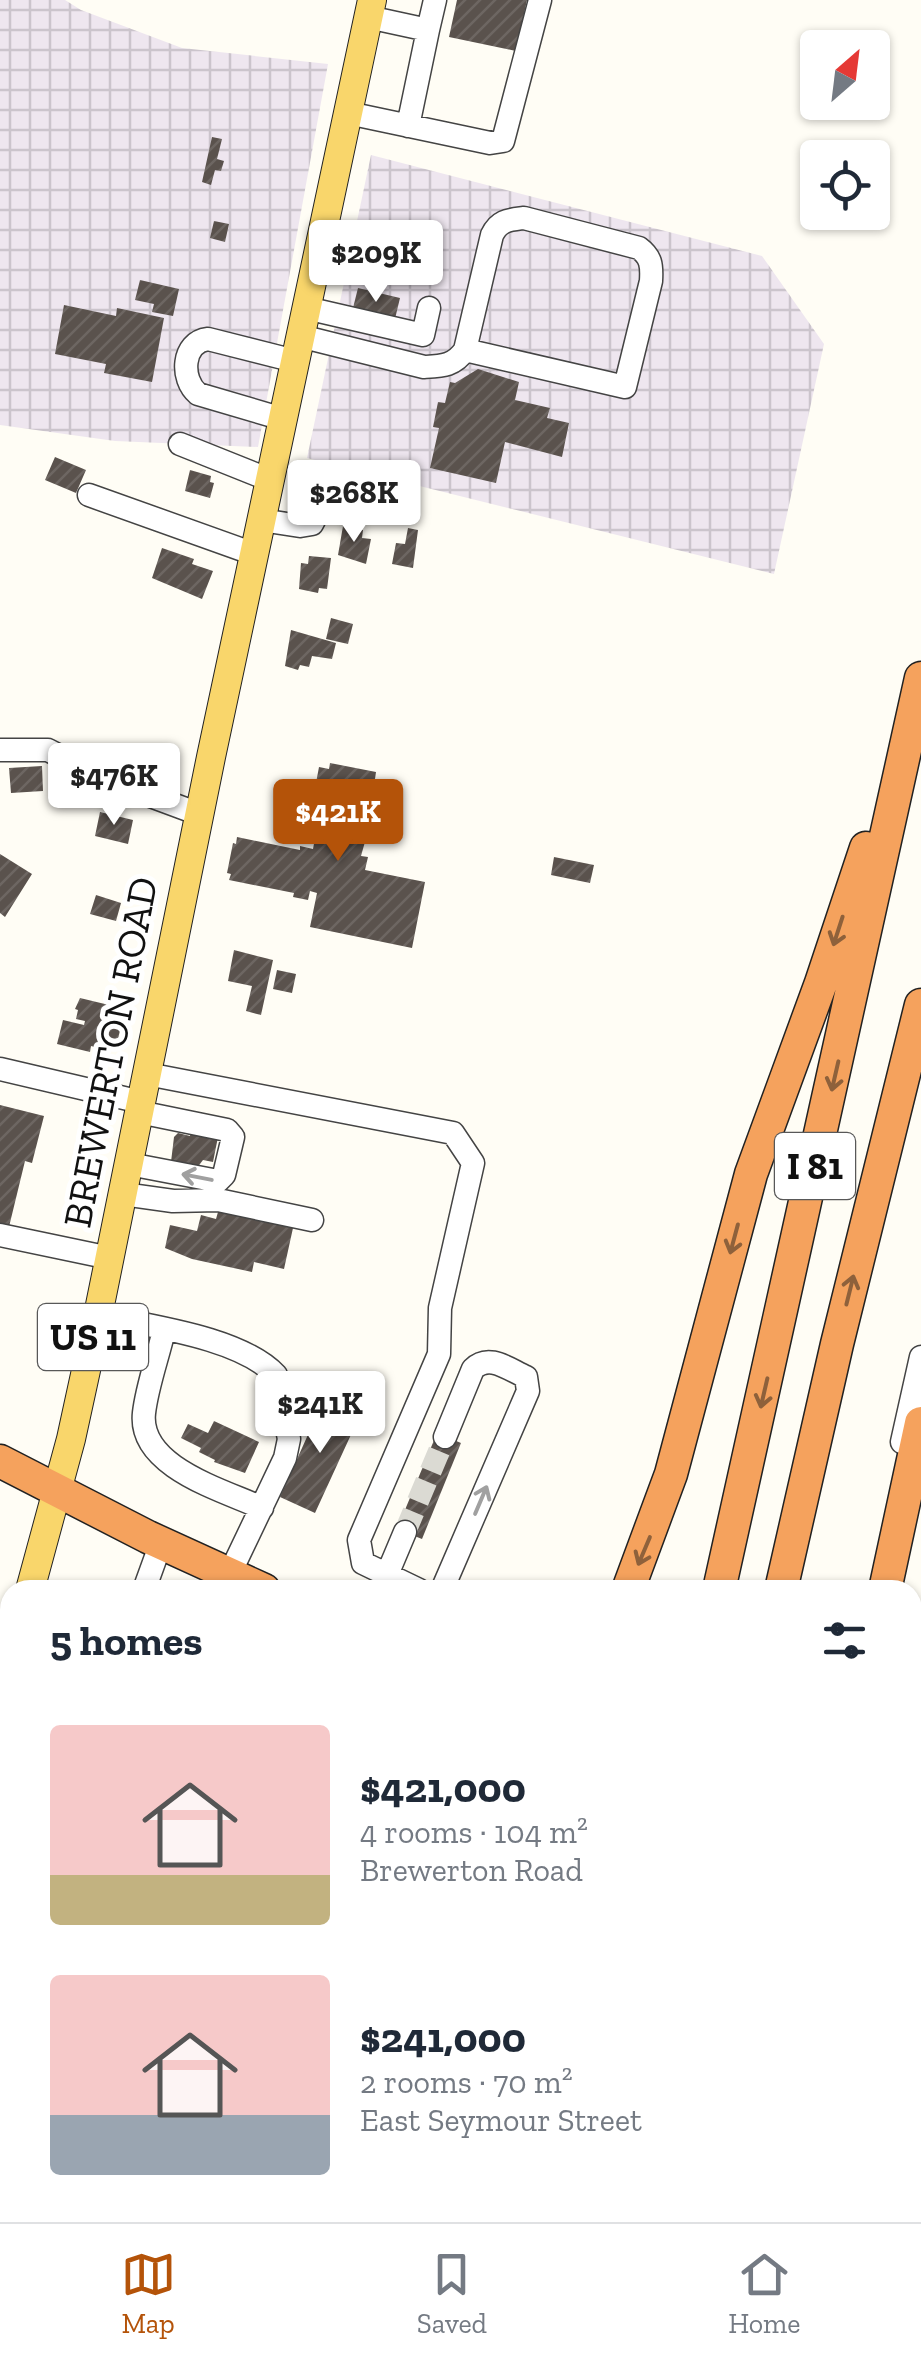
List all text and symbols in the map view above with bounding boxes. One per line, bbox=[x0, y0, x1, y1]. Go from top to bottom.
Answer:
north arrow bbox=[800, 30, 890, 120]
map controls bbox=[800, 30, 890, 230]
button: locate bbox=[800, 140, 890, 230]
pin: $209K bbox=[306, 220, 446, 305]
text: $209K bbox=[331, 233, 421, 271]
pin: $268K bbox=[284, 460, 424, 545]
text: $268K bbox=[310, 473, 398, 511]
pin: $476K bbox=[44, 743, 184, 828]
text: $476K bbox=[70, 756, 158, 794]
pin: $421K bbox=[268, 779, 408, 864]
text: $421K bbox=[295, 792, 381, 830]
street label: BREWERTON ROAD bbox=[52, 873, 168, 1231]
one-way arrow bbox=[827, 915, 845, 947]
one-way arrow bbox=[825, 1059, 843, 1091]
road number: I 81 bbox=[775, 1133, 855, 1199]
one-way arrow bbox=[182, 1167, 214, 1186]
one-way arrow bbox=[723, 1223, 742, 1254]
one-way arrow bbox=[842, 1275, 860, 1307]
road number: US 11 bbox=[38, 1304, 148, 1370]
pin: $241K bbox=[250, 1371, 390, 1456]
one-way arrow bbox=[754, 1376, 772, 1408]
text: $241K bbox=[277, 1384, 363, 1422]
one-way arrow bbox=[473, 1486, 491, 1516]
one-way arrow bbox=[634, 1535, 652, 1566]
icon: filters bbox=[817, 1613, 872, 1668]
text: 5 homes bbox=[50, 1615, 203, 1666]
text: $421,000 bbox=[360, 1762, 526, 1813]
icon: home bbox=[130, 1765, 250, 1885]
text: 4 rooms · 104 m² bbox=[360, 1813, 588, 1851]
text: Brewerton Road bbox=[360, 1851, 583, 1889]
text: $241,000 bbox=[360, 2012, 526, 2063]
icon: home bbox=[130, 2015, 250, 2135]
text: 2 rooms · 70 m² bbox=[360, 2063, 573, 2101]
text: East Seymour Street bbox=[360, 2101, 642, 2139]
tab: Map bbox=[121, 2247, 176, 2340]
tab: Saved bbox=[417, 2247, 487, 2340]
tab: Home bbox=[728, 2247, 800, 2340]

